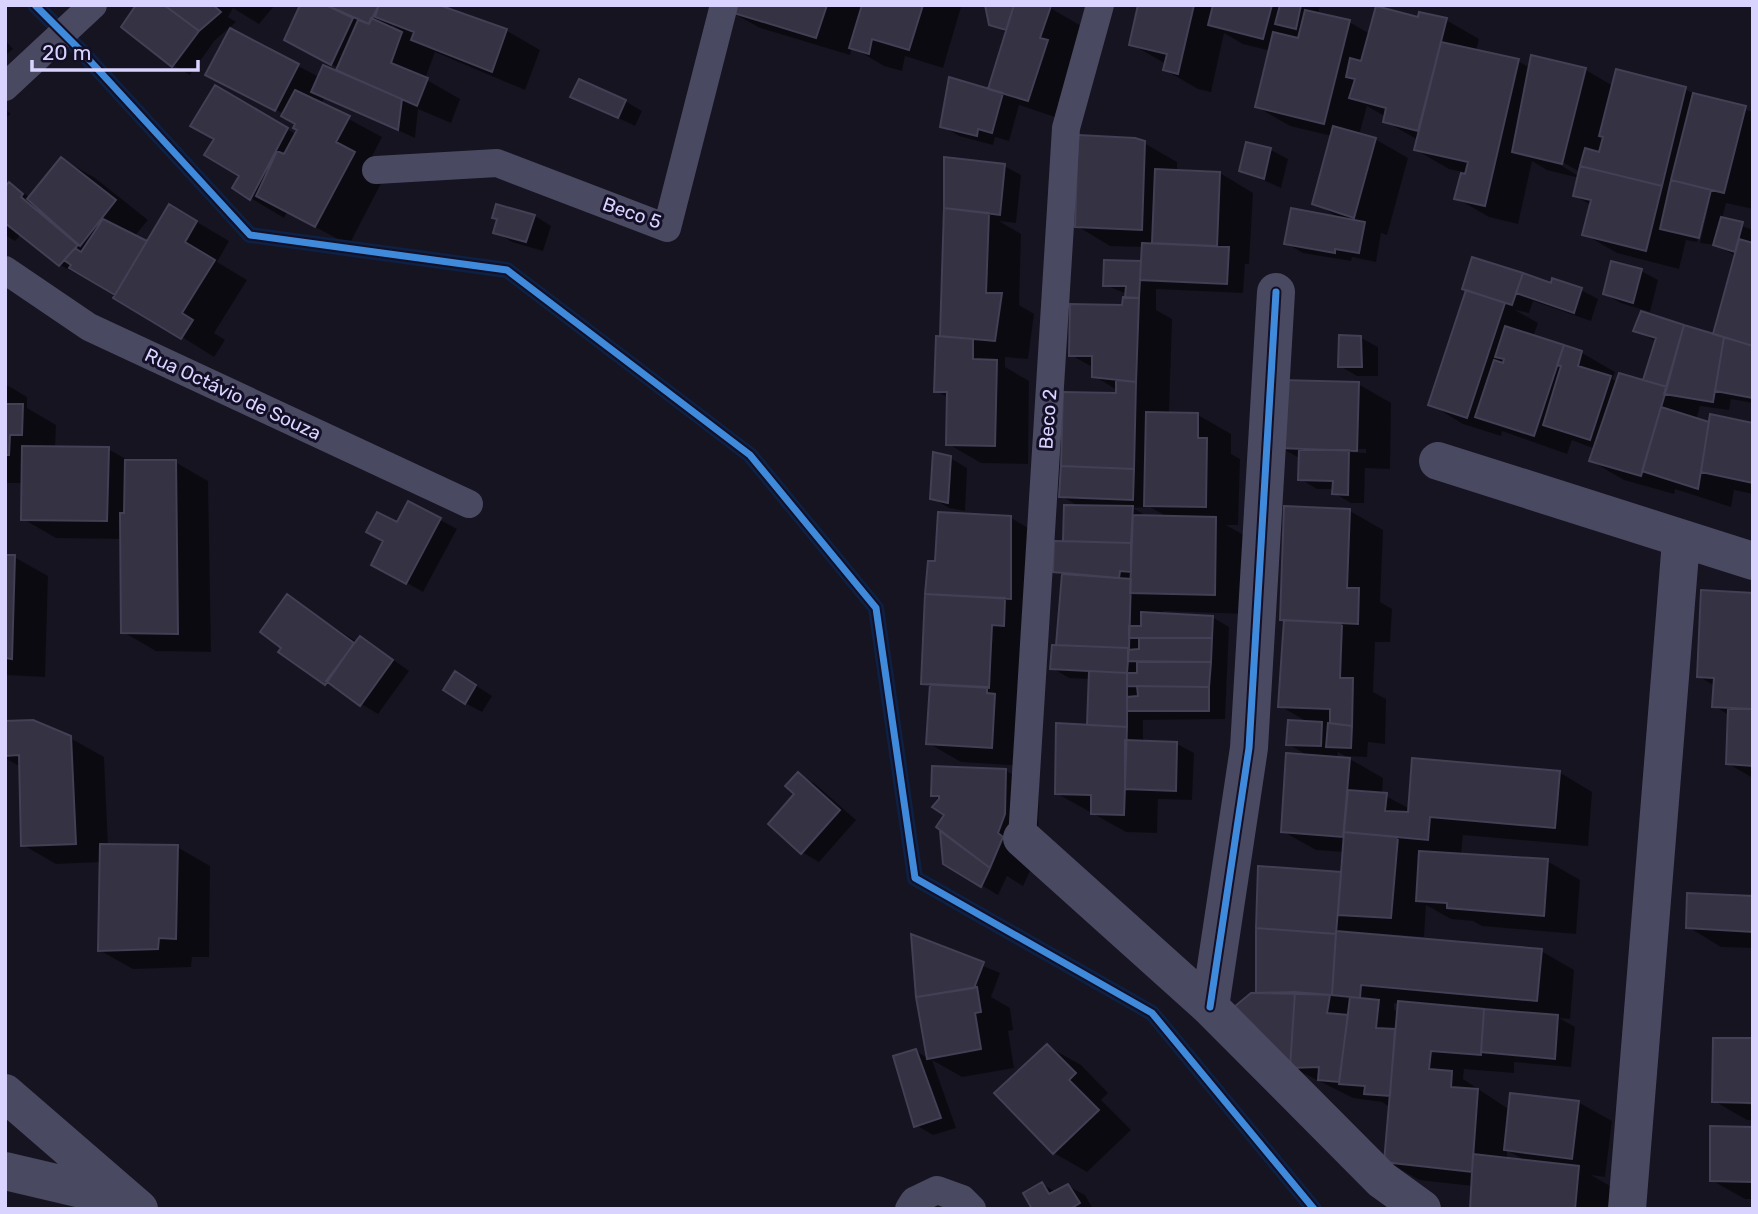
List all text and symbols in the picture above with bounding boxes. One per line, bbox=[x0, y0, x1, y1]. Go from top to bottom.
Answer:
scale bar bbox=[32, 28, 198, 72]
text: 20 m bbox=[42, 40, 91, 65]
street label: Beco 5 bbox=[600, 192, 664, 234]
street label: Rua Octávio de Souza bbox=[141, 343, 325, 445]
street label: Beco 2 bbox=[1034, 388, 1062, 450]

